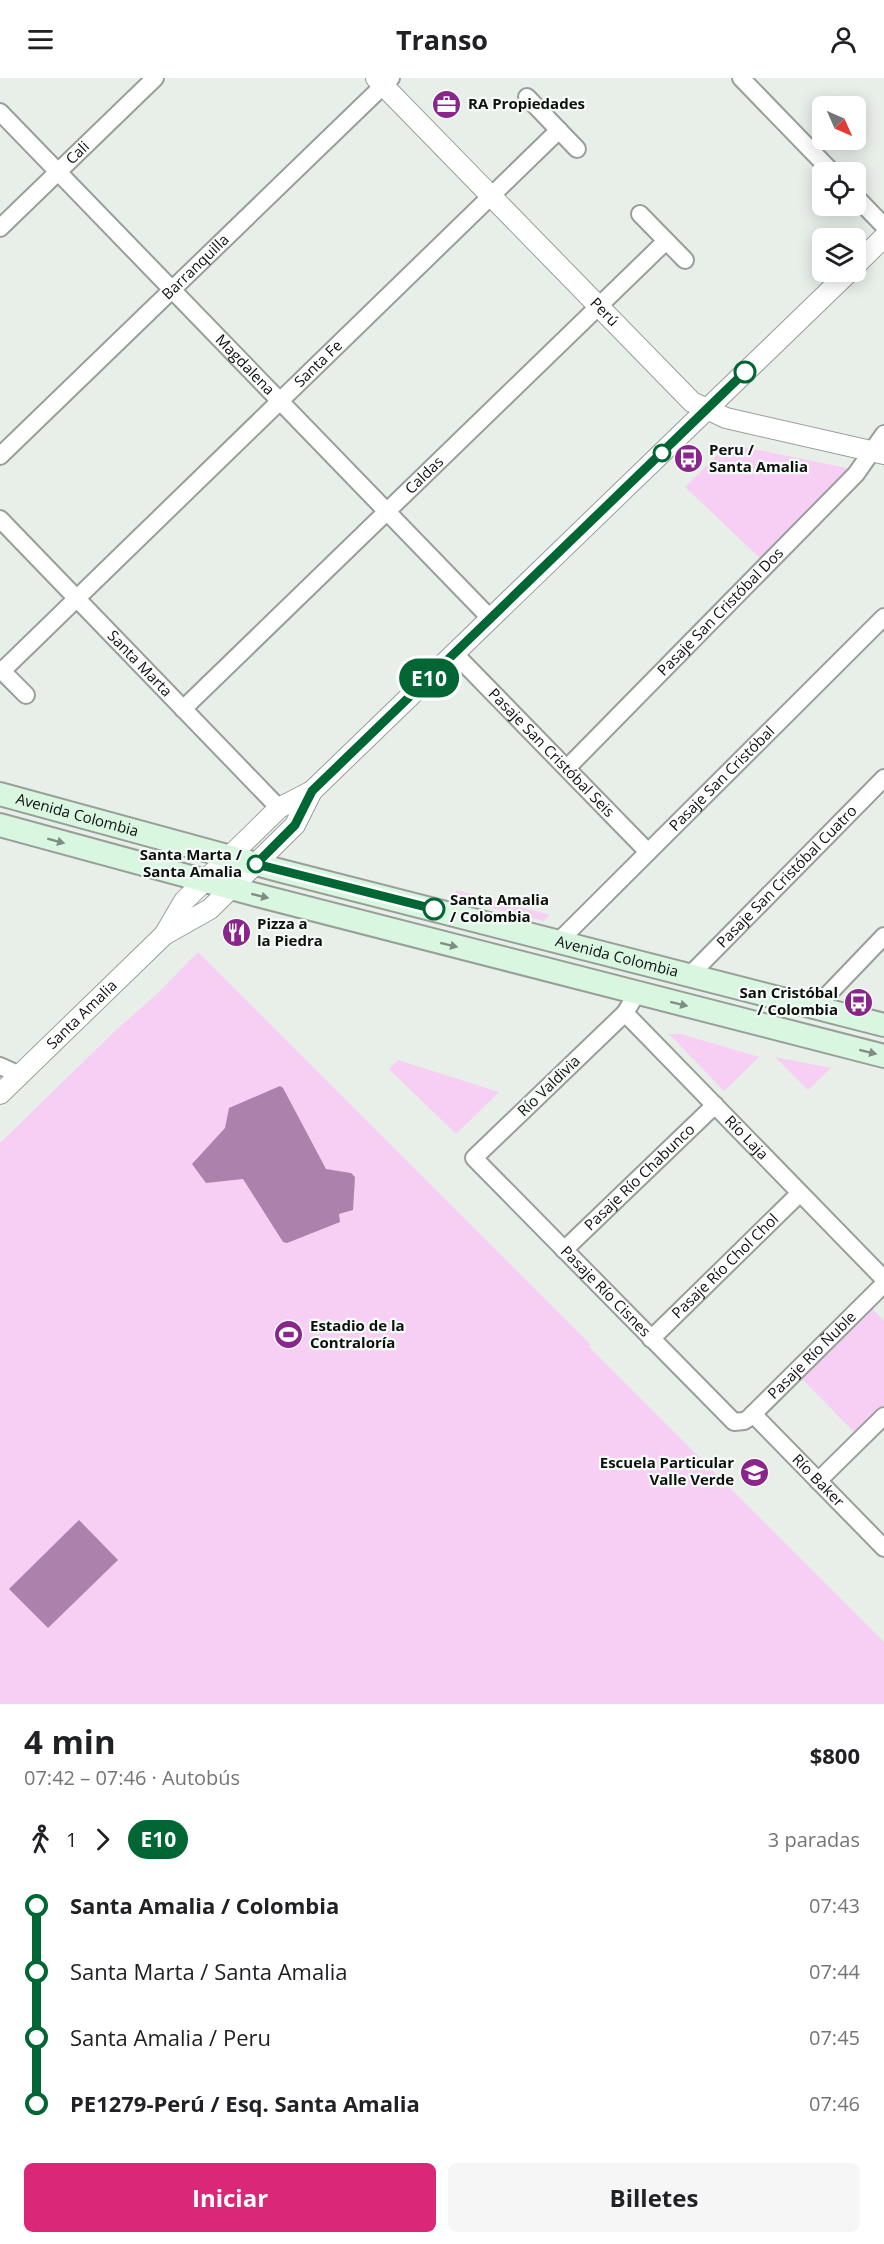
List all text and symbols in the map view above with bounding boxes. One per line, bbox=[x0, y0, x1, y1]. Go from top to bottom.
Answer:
text: Transo bbox=[396, 21, 488, 58]
icon: menu bbox=[24, 23, 57, 56]
icon: person bbox=[827, 23, 860, 56]
office icon: RA Propiedades bbox=[431, 88, 463, 120]
place label: RA Propiedades bbox=[468, 93, 585, 113]
north arrow bbox=[812, 96, 866, 150]
map controls bbox=[812, 96, 866, 282]
street label: Cali bbox=[61, 136, 93, 168]
button: locate bbox=[812, 162, 866, 216]
button: layers bbox=[812, 228, 866, 282]
street label: Barranquilla bbox=[157, 229, 233, 303]
street label: Perú bbox=[586, 293, 624, 330]
street label: Magdalena bbox=[212, 329, 280, 399]
street label: Santa Fe bbox=[289, 335, 346, 391]
unlabelled marker bbox=[734, 361, 756, 383]
place label: Peru / Santa Amalia bbox=[709, 439, 808, 476]
bus stop icon: Peru / Santa Amalia bbox=[672, 443, 704, 475]
unlabelled marker bbox=[653, 444, 671, 462]
street label: Caldas bbox=[400, 451, 447, 498]
street label: Pasaje San Cristóbal Dos bbox=[652, 543, 787, 679]
street label: Santa Marta bbox=[104, 625, 177, 700]
line badge: E10 bbox=[394, 658, 464, 698]
text: E10 bbox=[411, 664, 447, 692]
street label: Pasaje San Cristóbal Seis bbox=[485, 683, 619, 821]
street label: Pasaje San Cristóbal bbox=[664, 721, 778, 835]
street label: Avenida Colombia bbox=[14, 788, 141, 840]
street label: Pasaje San Cristóbal Cuatro bbox=[711, 800, 861, 952]
one-way arrow bbox=[48, 837, 66, 846]
place label: Santa Marta / Santa Amalia bbox=[140, 844, 243, 881]
marker: Santa Marta / Santa Amalia bbox=[247, 855, 265, 873]
place label: Santa Amalia / Colombia bbox=[450, 889, 549, 926]
one-way arrow bbox=[251, 892, 270, 902]
marker: Santa Amalia / Colombia bbox=[423, 898, 445, 920]
place label: Pizza a la Piedra bbox=[257, 913, 323, 950]
restaurant icon: Pizza a la Piedra bbox=[220, 917, 252, 949]
street label: Avenida Colombia bbox=[553, 930, 681, 981]
one-way arrow bbox=[440, 940, 458, 950]
street label: Santa Amalia bbox=[42, 975, 121, 1053]
place label: San Cristóbal / Colombia bbox=[740, 982, 838, 1019]
bus stop icon: San Cristóbal / Colombia bbox=[843, 986, 875, 1018]
one-way arrow bbox=[670, 999, 688, 1009]
one-way arrow bbox=[859, 1048, 877, 1057]
street label: Río Valdivia bbox=[513, 1050, 584, 1120]
street label: Río Laja bbox=[721, 1111, 773, 1163]
street label: Pasaje Río Chabunco bbox=[580, 1119, 699, 1234]
street label: Pasaje Río Chol Chol bbox=[667, 1209, 782, 1322]
street label: Pasaje Río Cisnes bbox=[557, 1241, 655, 1341]
street label: Pasaje Río Ñuble bbox=[763, 1306, 860, 1403]
place label: Estadio de la Contraloría bbox=[310, 1315, 405, 1352]
sports icon: Estadio de la Contraloría bbox=[273, 1319, 305, 1351]
street label: Río Baker bbox=[788, 1449, 849, 1511]
place label: Escuela Particular Valle Verde bbox=[600, 1452, 734, 1489]
school or university icon: Escuela Particular Valle Verde bbox=[739, 1456, 771, 1488]
text: 4 min bbox=[24, 1719, 116, 1764]
text: $800 bbox=[810, 1740, 860, 1770]
text: 07:42 – 07:46 · Autobús bbox=[24, 1764, 240, 1791]
icon: walk bbox=[24, 1823, 57, 1856]
icon: forward bbox=[86, 1823, 119, 1856]
text: E10 bbox=[140, 1825, 176, 1853]
text: 1 bbox=[66, 1826, 77, 1853]
text: 3 paradas bbox=[768, 1826, 860, 1853]
text: Santa Amalia / Colombia bbox=[70, 1890, 339, 1920]
text: 07:43 bbox=[809, 1892, 860, 1919]
text: Santa Marta / Santa Amalia bbox=[70, 1956, 348, 1986]
text: 07:44 bbox=[809, 1958, 860, 1985]
text: Santa Amalia / Peru bbox=[70, 2022, 271, 2052]
text: 07:45 bbox=[809, 2024, 860, 2051]
text: PE1279-Perú / Esq. Santa Amalia bbox=[70, 2088, 420, 2118]
text: 07:46 bbox=[809, 2090, 860, 2117]
button: Iniciar bbox=[24, 2163, 436, 2232]
button: Billetes bbox=[448, 2163, 860, 2232]

